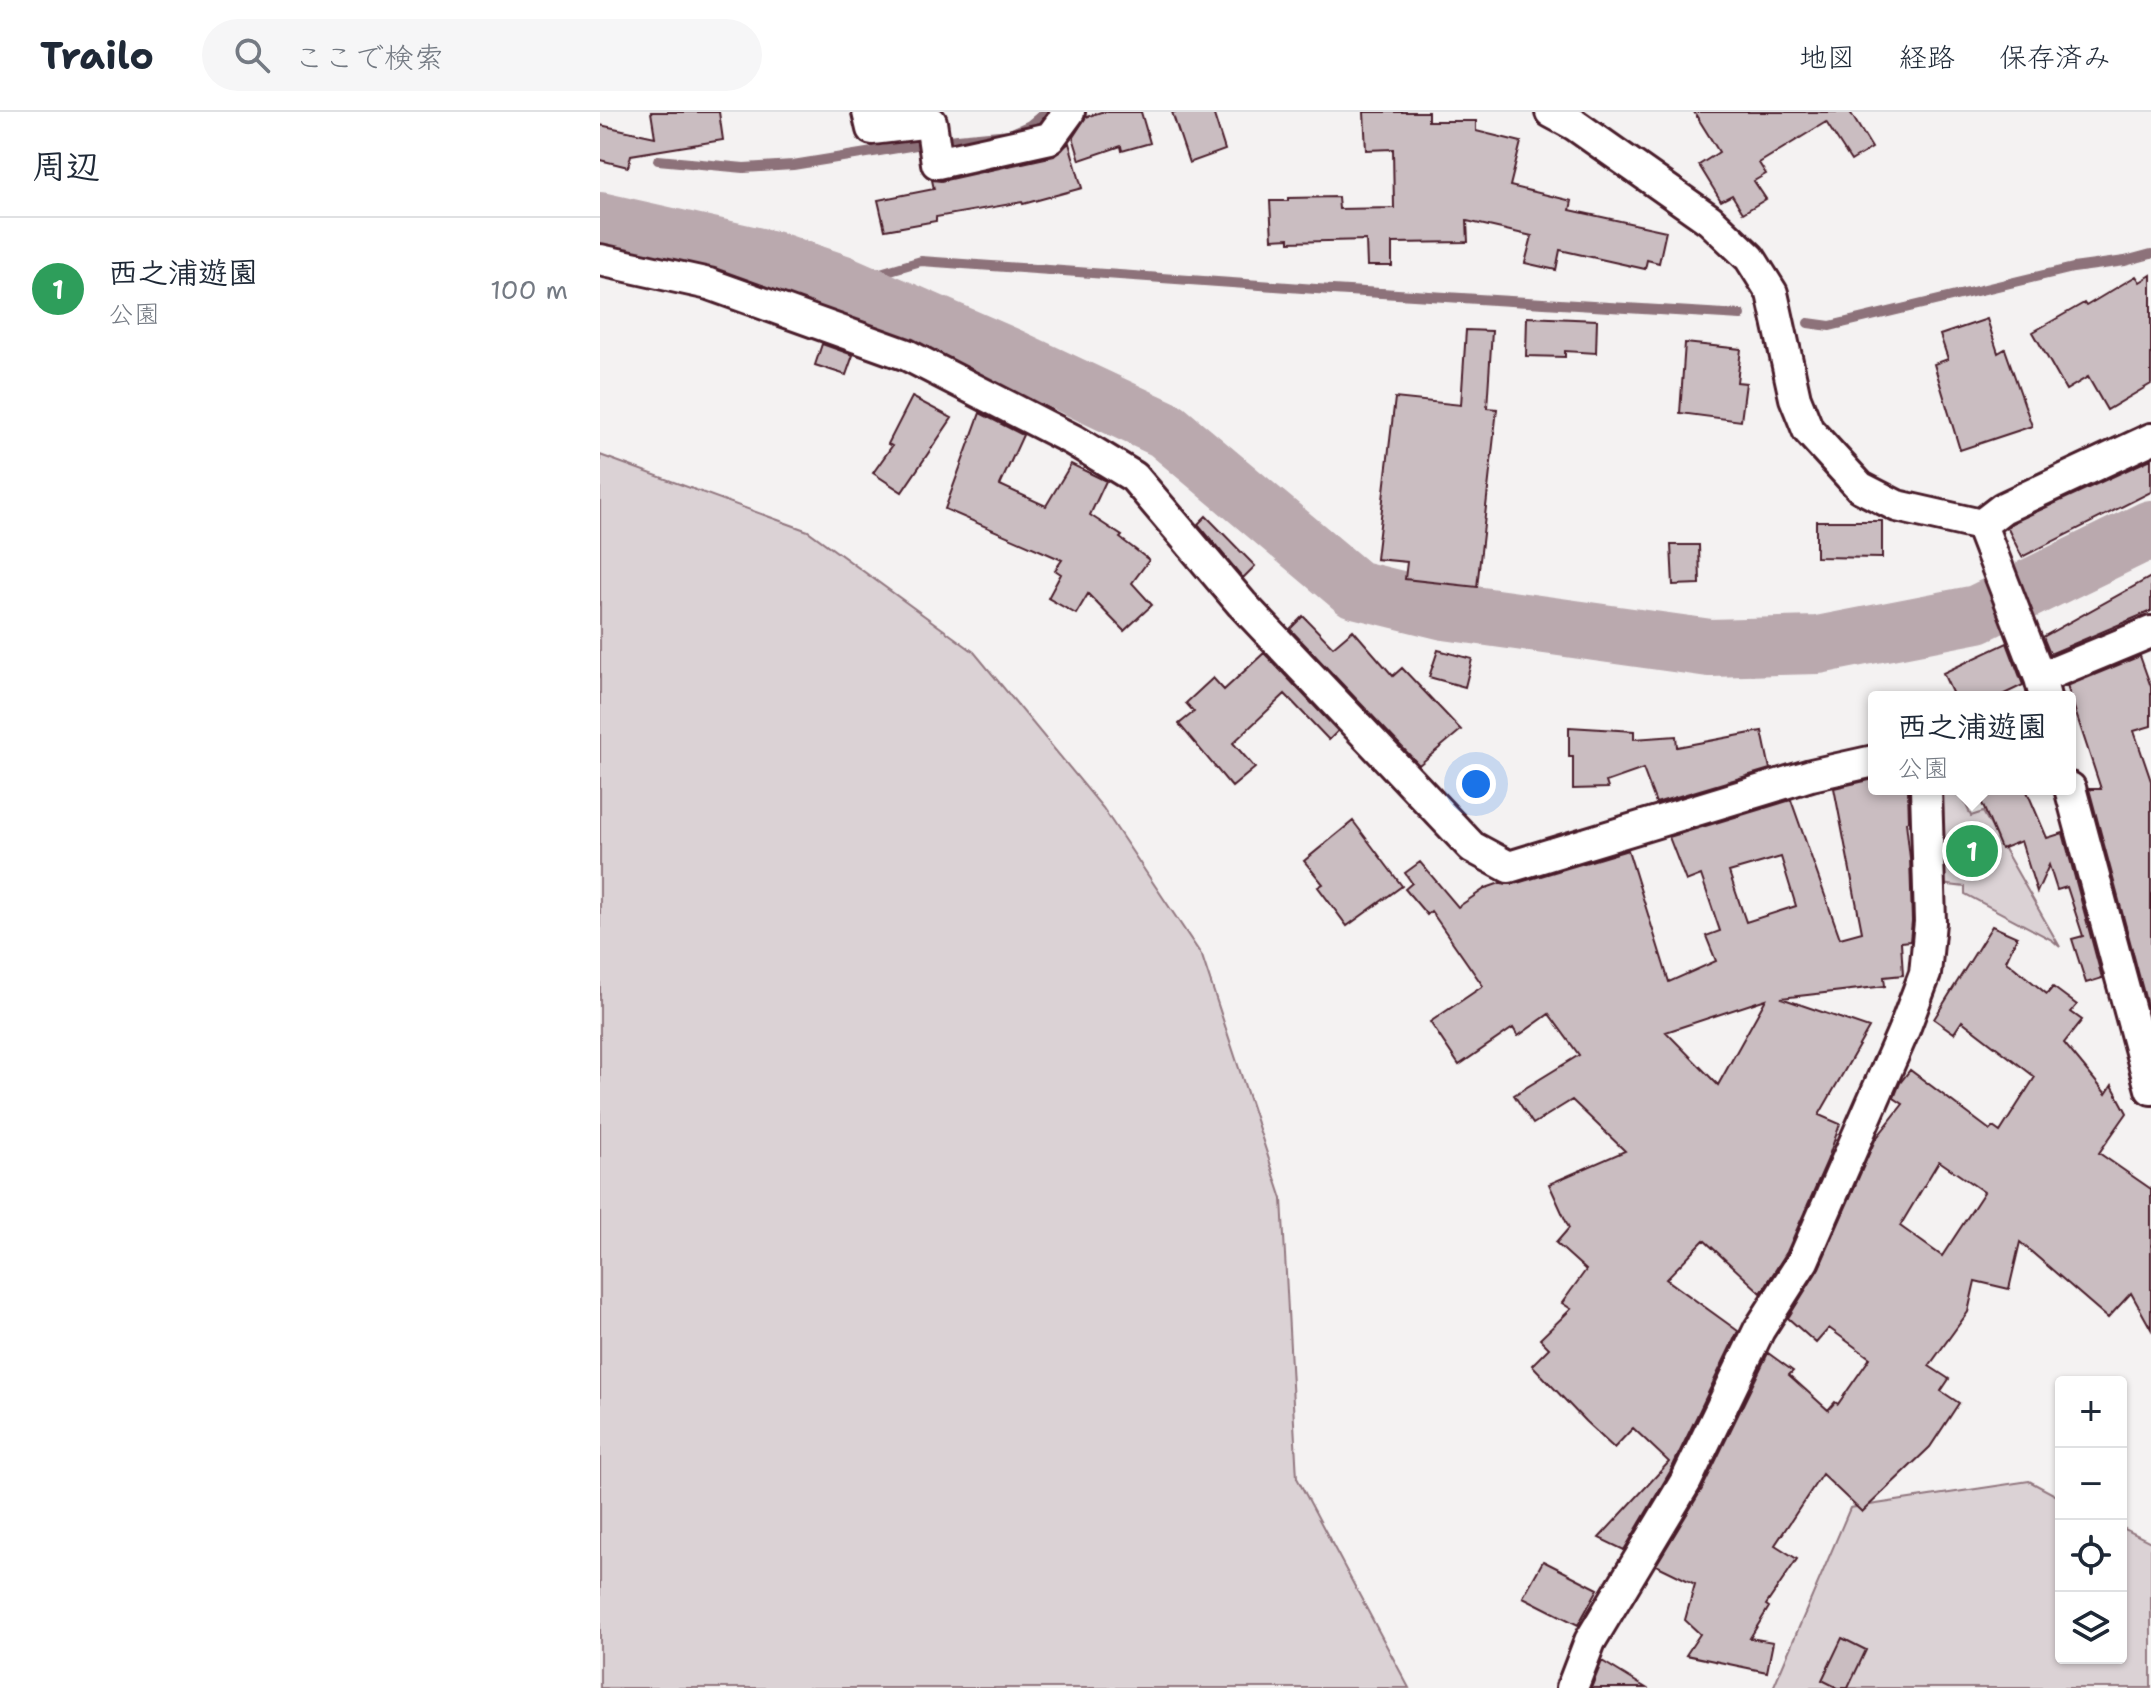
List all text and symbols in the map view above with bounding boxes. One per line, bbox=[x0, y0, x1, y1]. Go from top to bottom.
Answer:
search box bbox=[202, 19, 762, 91]
text: Trailo bbox=[40, 30, 154, 81]
icon: search bbox=[230, 33, 274, 77]
text: ここで検索 bbox=[294, 37, 444, 78]
text: 地図 bbox=[1799, 38, 1855, 76]
text: 経路 bbox=[1899, 38, 1955, 76]
text: 保存済み bbox=[1999, 38, 2111, 76]
text: 周辺 bbox=[32, 143, 100, 189]
text: 西之浦遊園 bbox=[108, 252, 258, 293]
text: 1 bbox=[52, 272, 64, 307]
text: 100 m bbox=[490, 272, 568, 307]
text: 公園 bbox=[108, 296, 160, 331]
popup bbox=[1868, 691, 2076, 795]
text: 西之浦遊園 bbox=[1897, 706, 2047, 747]
text: 公園 bbox=[1897, 750, 1949, 785]
your location bbox=[1456, 764, 1496, 804]
pin: 1 bbox=[1946, 821, 1998, 881]
map controls bbox=[2055, 1376, 2127, 1664]
button: + bbox=[2055, 1376, 2127, 1448]
button: − bbox=[2055, 1448, 2127, 1520]
button: locate bbox=[2055, 1520, 2127, 1592]
button: layers bbox=[2055, 1592, 2127, 1664]

